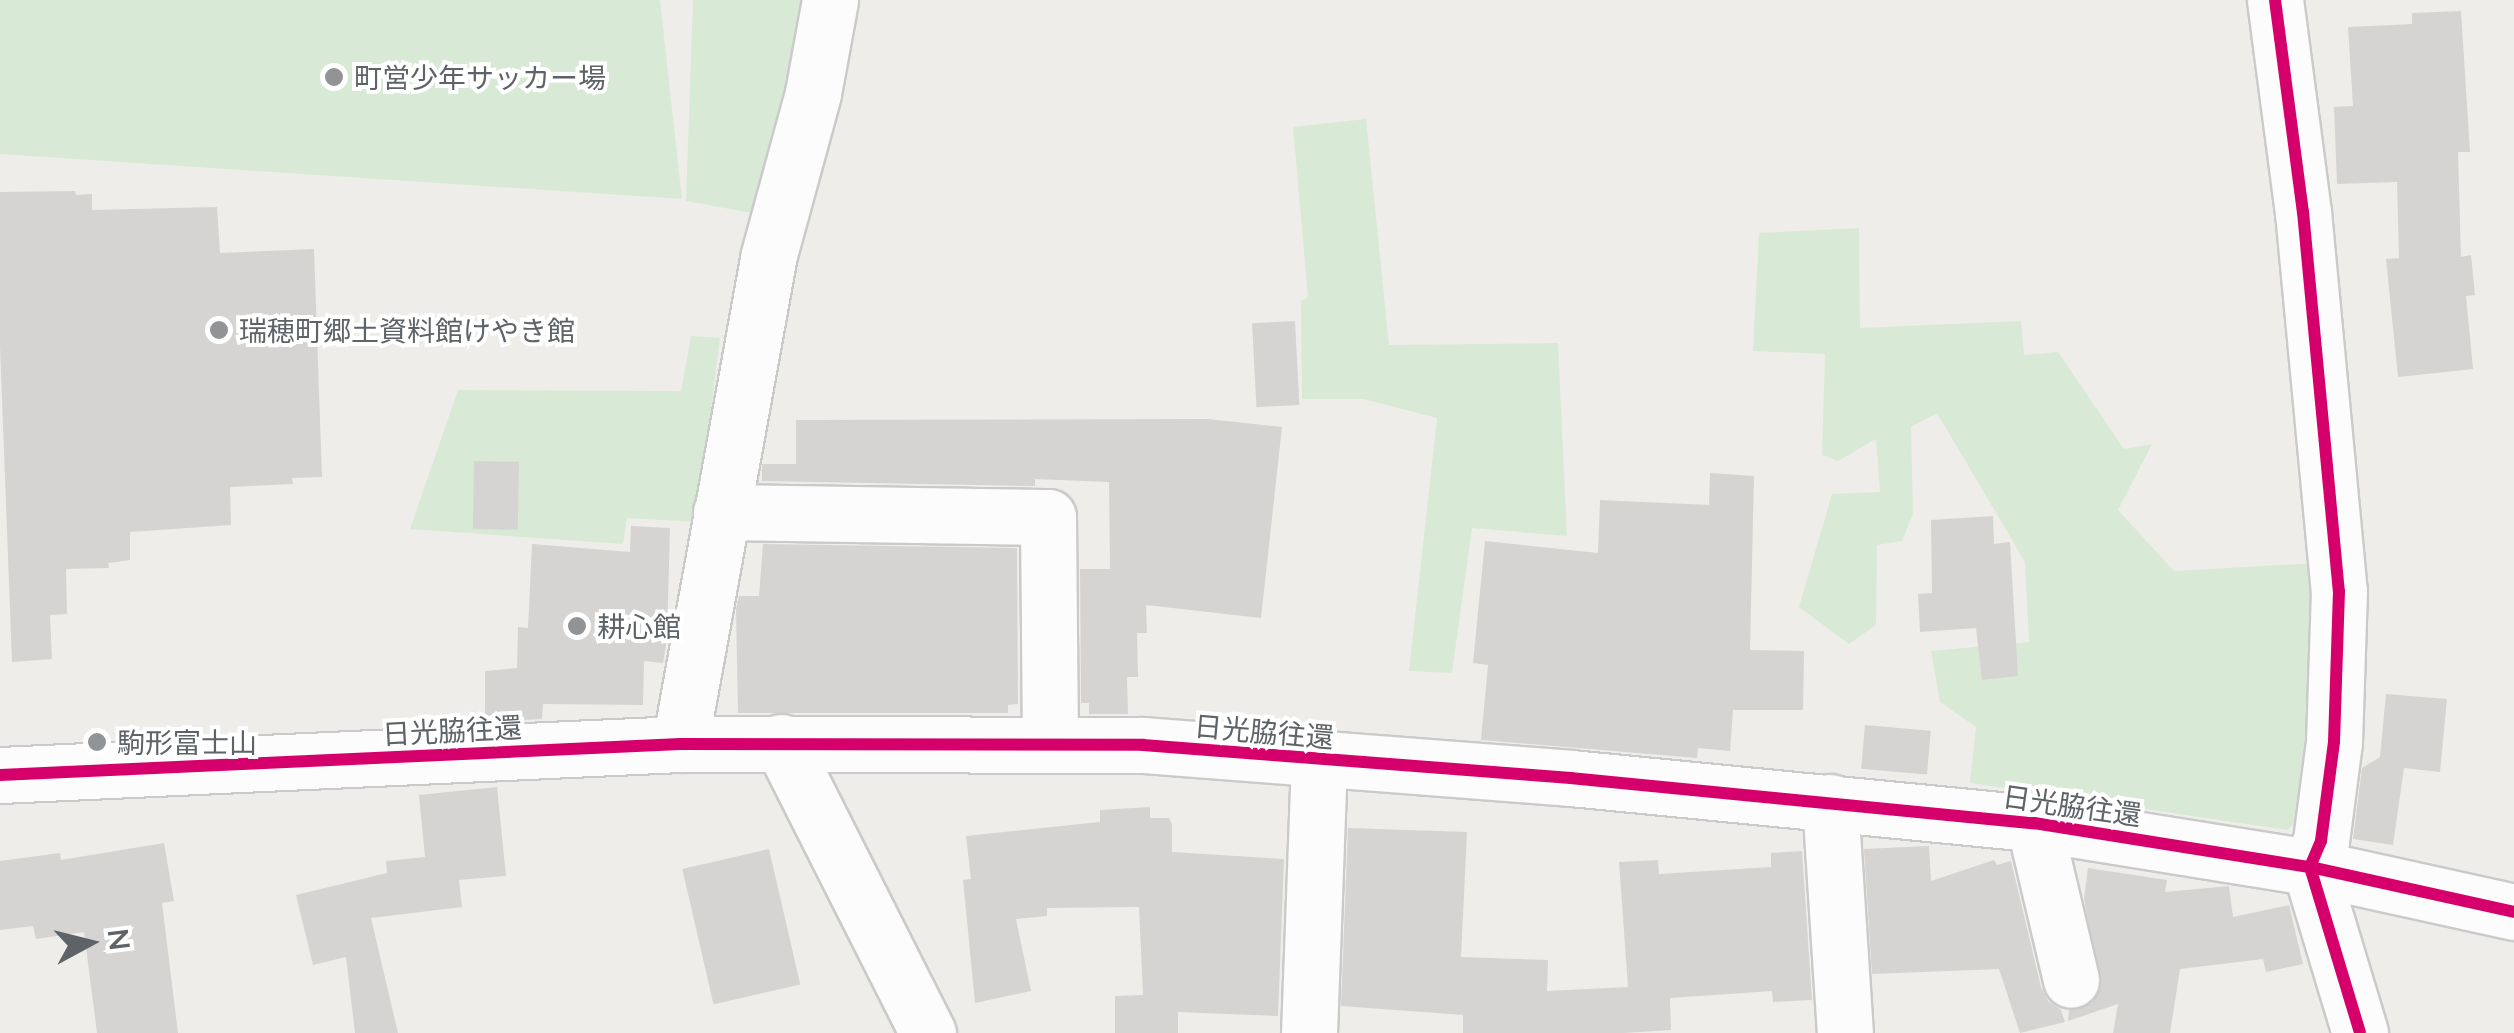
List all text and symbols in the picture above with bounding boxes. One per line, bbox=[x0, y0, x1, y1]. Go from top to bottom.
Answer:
place label: 町営少年サッカー場 bbox=[354, 60, 606, 94]
marker: 町営少年サッカー場 bbox=[323, 66, 345, 88]
place label: 瑞穂町郷土資料館けやき館 bbox=[239, 313, 575, 347]
marker: 瑞穂町郷土資料館けやき館 bbox=[208, 319, 230, 341]
place label: 耕心館 bbox=[597, 609, 681, 643]
marker: 耕心館 bbox=[566, 615, 588, 637]
street label: 日光脇往還 bbox=[1193, 708, 1335, 754]
street label: 日光脇往還 bbox=[381, 710, 523, 750]
place label: 駒形富士山 bbox=[117, 725, 257, 759]
marker: 駒形富士山 bbox=[86, 731, 108, 753]
street label: 日光脇往還 bbox=[2000, 779, 2144, 831]
north arrow bbox=[40, 893, 140, 993]
text: N bbox=[102, 927, 138, 952]

